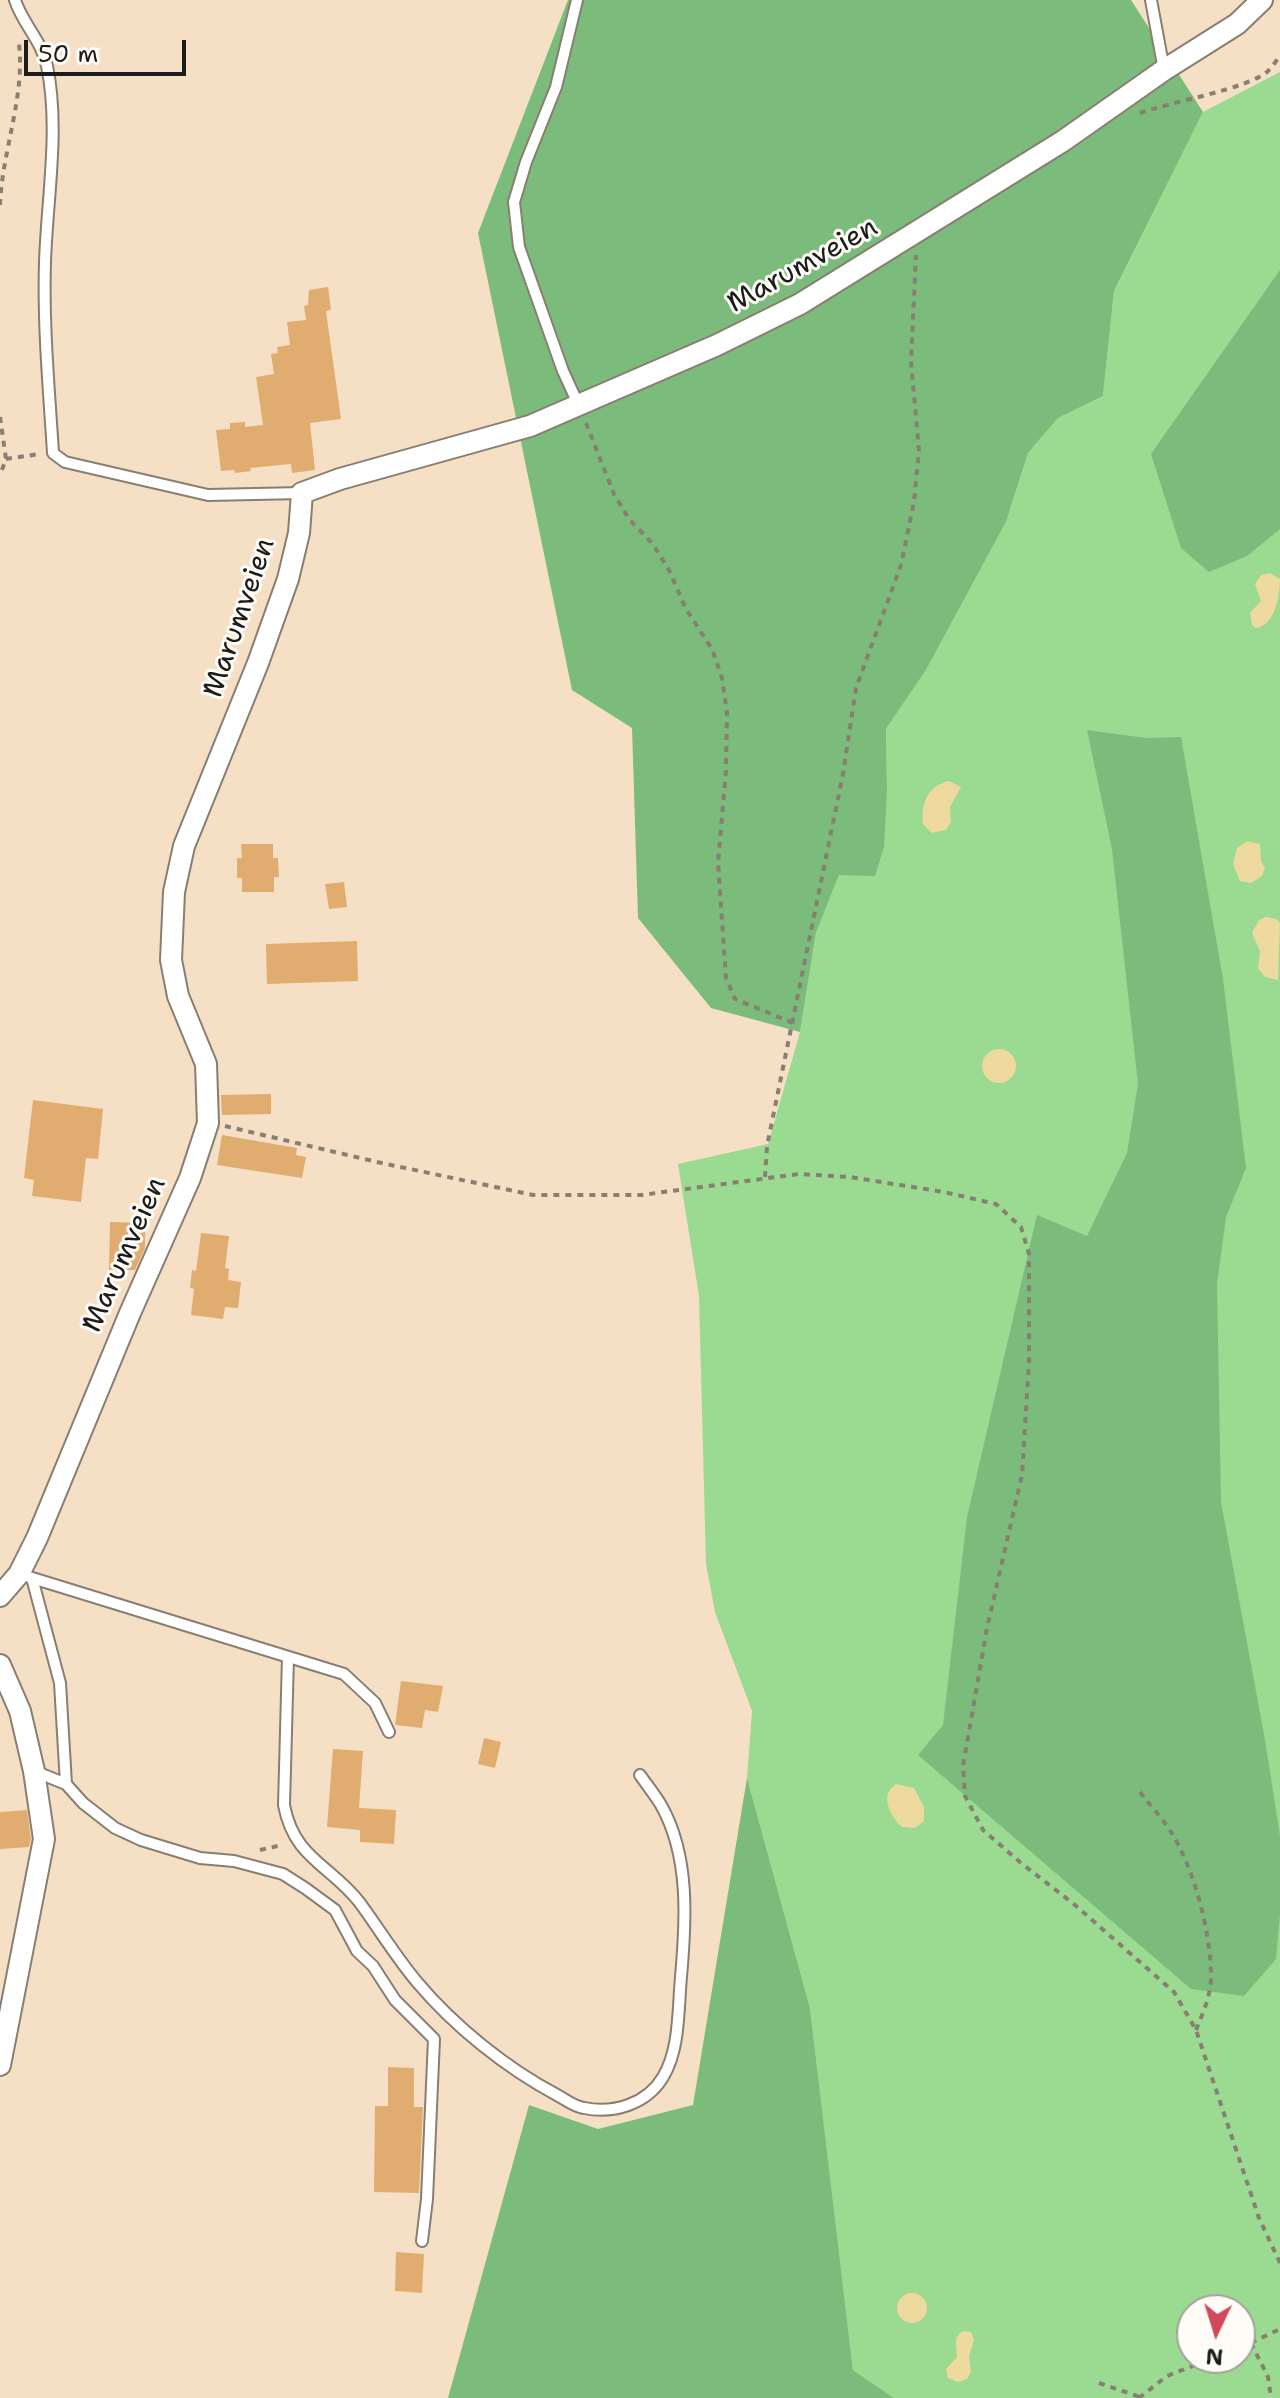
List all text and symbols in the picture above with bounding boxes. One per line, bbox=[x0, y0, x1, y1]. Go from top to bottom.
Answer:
scale bar bbox=[28, 24, 190, 74]
text: 50 m bbox=[38, 38, 98, 70]
street label: Marumveien bbox=[722, 211, 884, 321]
street label: Marumveien bbox=[197, 534, 283, 702]
street label: Marumveien bbox=[76, 1172, 174, 1338]
north arrow bbox=[1176, 2294, 1256, 2374]
text: N bbox=[1205, 2341, 1224, 2372]

